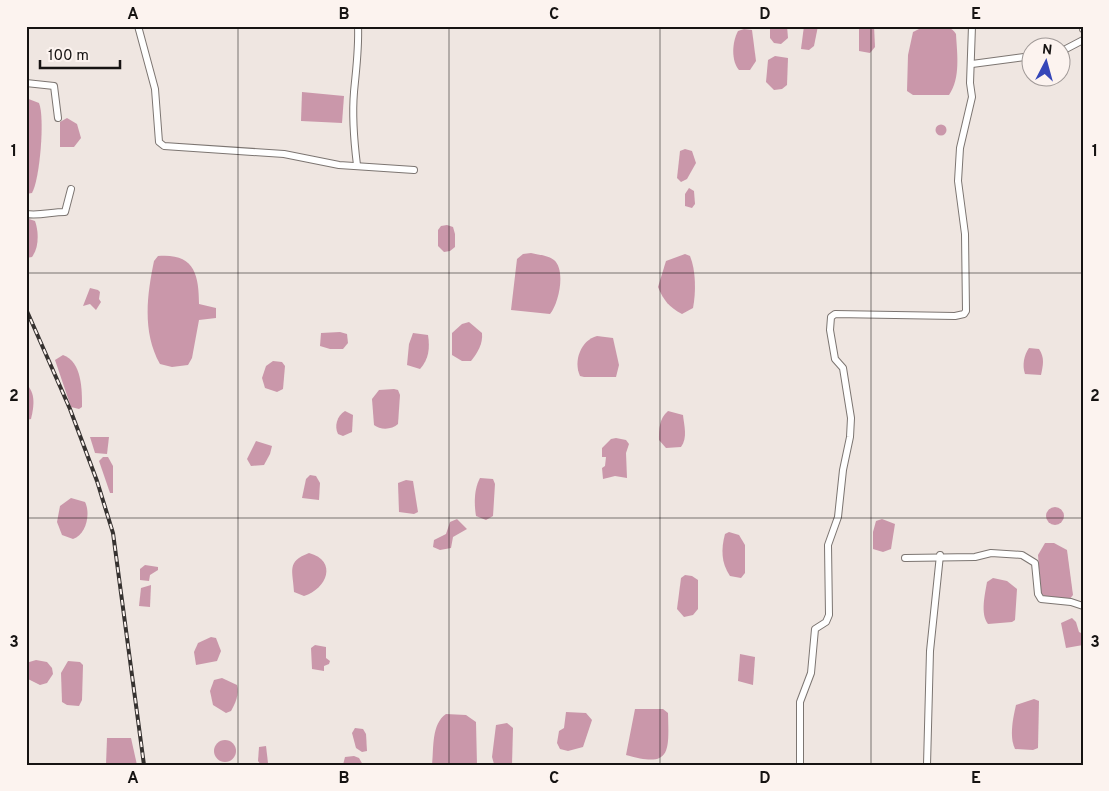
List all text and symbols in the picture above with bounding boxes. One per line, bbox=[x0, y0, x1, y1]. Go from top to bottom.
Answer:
text: A bbox=[127, 5, 139, 25]
text: B bbox=[338, 5, 350, 25]
text: C bbox=[549, 5, 559, 25]
text: D bbox=[759, 5, 771, 25]
text: E bbox=[971, 5, 981, 25]
scale bar bbox=[40, 38, 120, 70]
north arrow bbox=[1022, 38, 1072, 88]
text: N bbox=[1041, 42, 1053, 60]
text: 100 m bbox=[48, 47, 89, 66]
text: 1 bbox=[11, 142, 17, 162]
text: 1 bbox=[1092, 142, 1098, 162]
text: 2 bbox=[9, 387, 19, 407]
text: 2 bbox=[1090, 387, 1100, 407]
text: 3 bbox=[9, 633, 19, 653]
text: 3 bbox=[1090, 633, 1100, 653]
text: A bbox=[127, 769, 139, 789]
text: B bbox=[338, 769, 350, 789]
text: C bbox=[549, 769, 559, 789]
text: D bbox=[759, 769, 771, 789]
text: E bbox=[971, 769, 981, 789]

